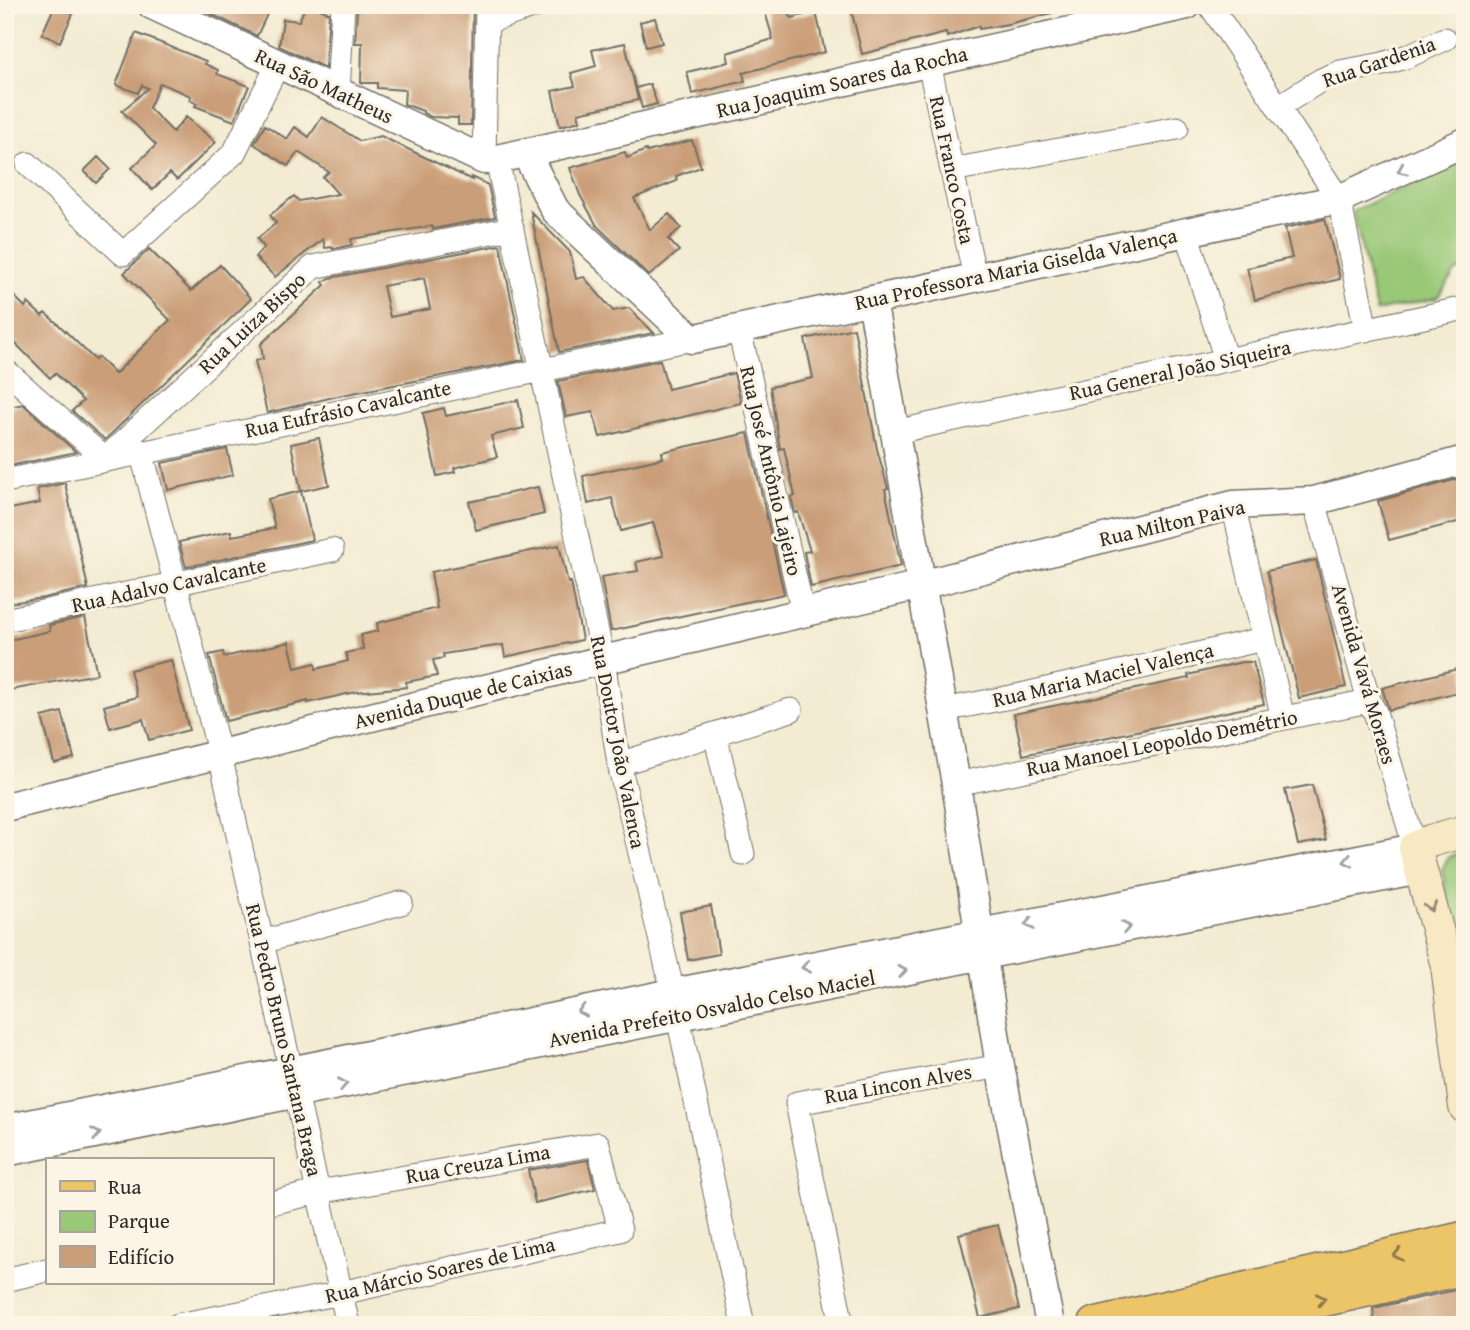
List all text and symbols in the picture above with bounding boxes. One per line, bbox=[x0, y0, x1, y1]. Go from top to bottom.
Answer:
street label: Rua Gardenia bbox=[1318, 28, 1439, 95]
street label: Rua Joaquim Soares da Rocha bbox=[713, 38, 970, 125]
street label: Rua São Matheus bbox=[250, 40, 398, 131]
street label: Rua Franco Costa bbox=[922, 93, 983, 247]
one-way arrow bbox=[1397, 162, 1410, 176]
street label: Rua Professora Maria Giselda Valença bbox=[852, 219, 1180, 318]
street label: Rua Luiza Bispo bbox=[191, 264, 312, 381]
street label: Rua General João Siqueira bbox=[1066, 331, 1294, 408]
street label: Rua José Antônio Lajeiro bbox=[732, 363, 811, 579]
street label: Rua Eufrásio Cavalcante bbox=[242, 371, 454, 446]
street label: Rua Milton Paiva bbox=[1096, 491, 1248, 554]
street label: Rua Adalvo Cavalcante bbox=[69, 549, 269, 620]
street label: Avenida Vavá Moraes bbox=[1324, 580, 1405, 768]
street label: Rua Doutor João Valenca bbox=[583, 633, 654, 851]
street label: Rua Maria Maciel Valença bbox=[989, 634, 1217, 715]
street label: Avenida Duque de Caixias bbox=[351, 652, 575, 737]
street label: Rua Manoel Leopoldo Demétrio bbox=[1024, 701, 1300, 784]
one-way arrow bbox=[1342, 853, 1354, 868]
street label: Rua Pedro Bruno Santana Braga bbox=[238, 900, 331, 1180]
one-way arrow bbox=[1422, 901, 1437, 913]
one-way arrow bbox=[1023, 915, 1035, 930]
one-way arrow bbox=[1120, 920, 1132, 935]
one-way arrow bbox=[800, 959, 812, 974]
street label: Avenida Prefeito Osvaldo Celso Maciel bbox=[546, 962, 878, 1055]
one-way arrow bbox=[896, 964, 908, 979]
one-way arrow bbox=[576, 1003, 588, 1018]
street label: Rua Lincon Alves bbox=[822, 1055, 974, 1112]
one-way arrow bbox=[337, 1077, 349, 1092]
one-way arrow bbox=[90, 1127, 102, 1142]
street label: Rua Creuza Lima bbox=[403, 1136, 553, 1191]
legend bbox=[46, 1158, 273, 1284]
text: Rua bbox=[108, 1171, 141, 1202]
text: Parque bbox=[108, 1205, 170, 1236]
street label: Rua Márcio Soares de Lima bbox=[322, 1228, 558, 1311]
text: Edifício bbox=[108, 1241, 174, 1272]
one-way arrow bbox=[1392, 1246, 1404, 1261]
one-way arrow bbox=[1315, 1293, 1327, 1308]

